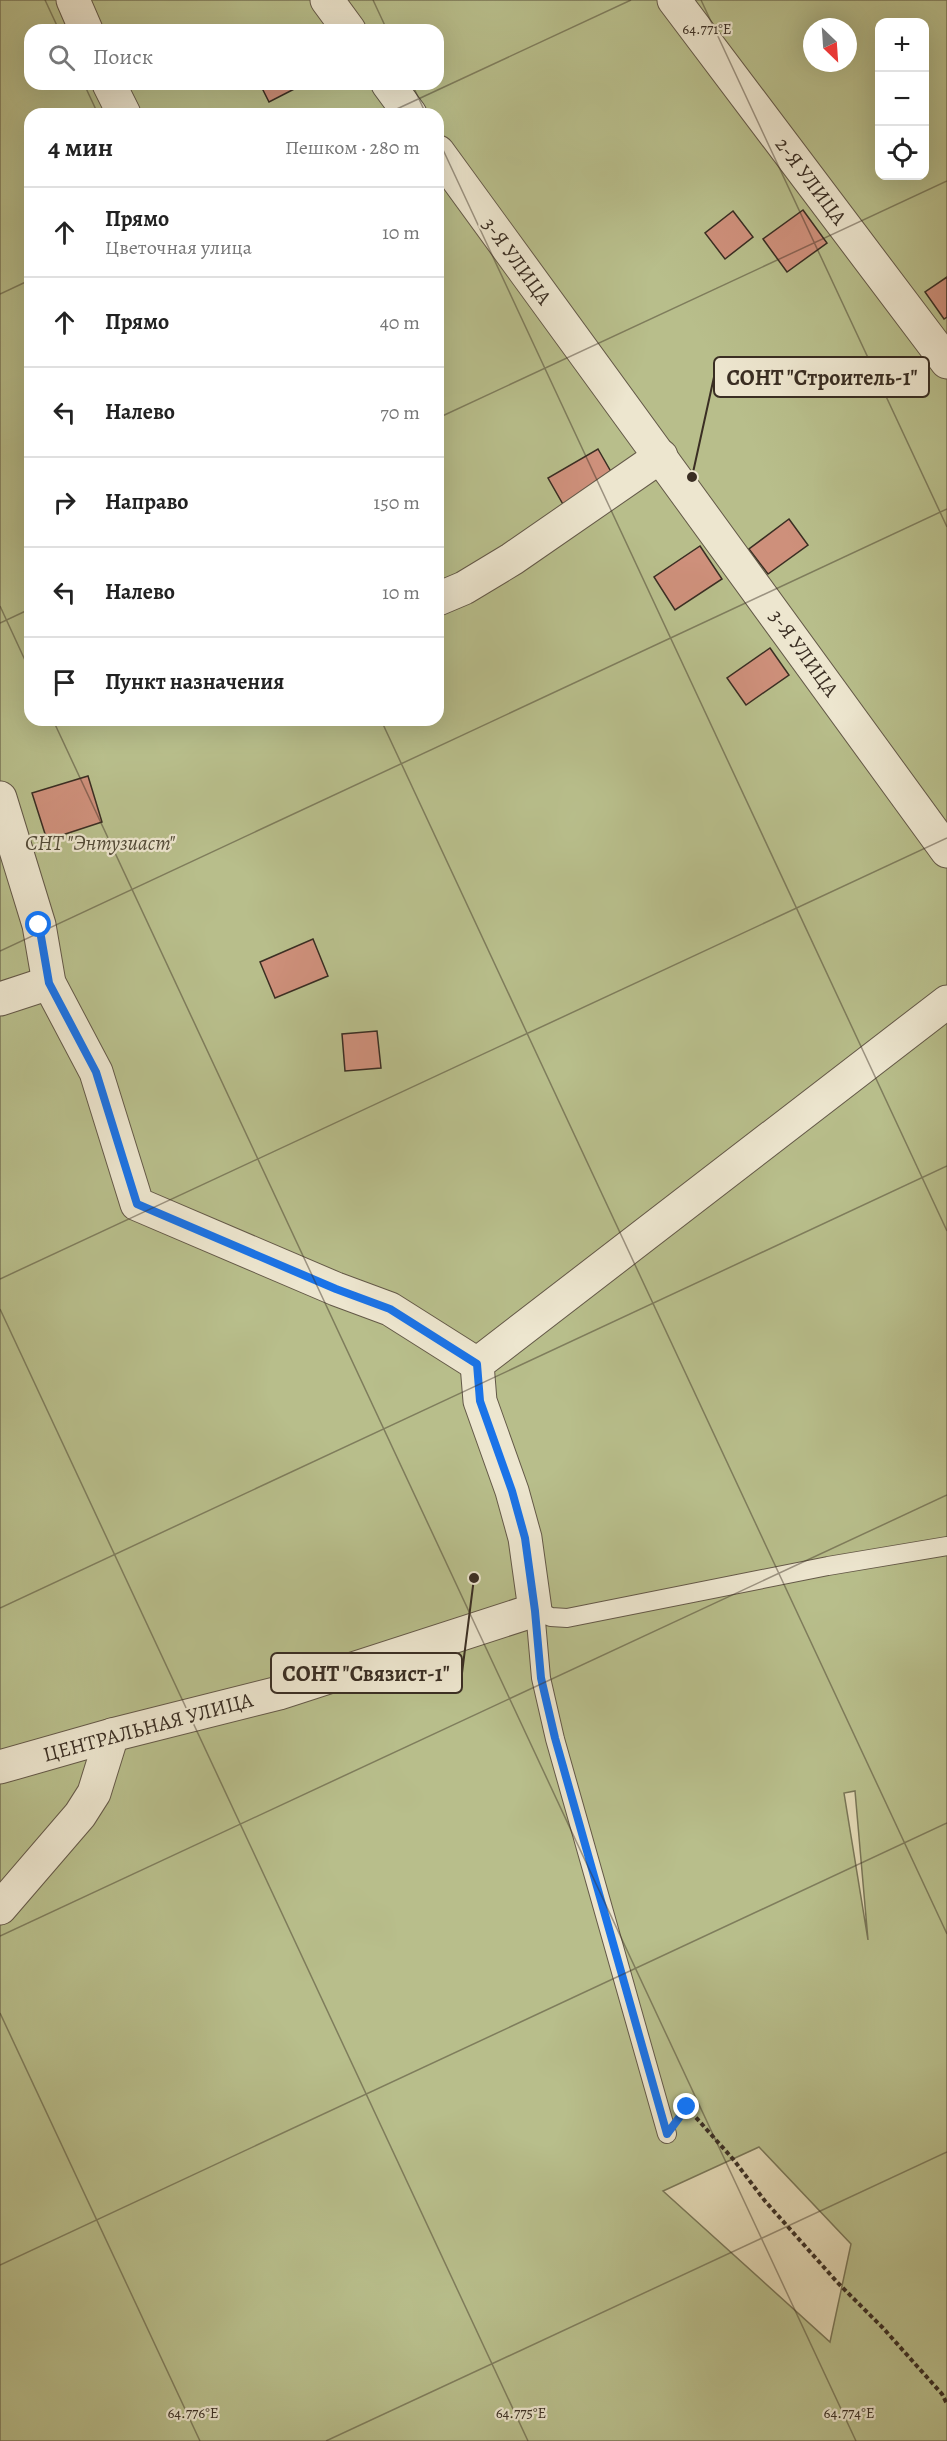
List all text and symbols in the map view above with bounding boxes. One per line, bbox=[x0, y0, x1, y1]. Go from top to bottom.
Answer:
north arrow bbox=[803, 18, 857, 72]
map controls bbox=[875, 18, 929, 180]
button: + bbox=[875, 18, 929, 72]
text: 64.771°E bbox=[682, 19, 732, 39]
search box bbox=[24, 24, 444, 90]
icon: search bbox=[45, 41, 78, 74]
text: Поиск bbox=[93, 42, 153, 72]
button: − bbox=[875, 72, 929, 126]
button: locate bbox=[875, 126, 929, 180]
text: 4 мин bbox=[48, 130, 113, 165]
street label: 2-Я УЛИЦА bbox=[769, 131, 854, 231]
text: Пешком · 280 m bbox=[285, 134, 420, 161]
text: Прямо bbox=[105, 204, 169, 234]
street label: 3-Я УЛИЦА bbox=[476, 212, 559, 311]
icon: ahead bbox=[48, 216, 81, 249]
text: 10 m bbox=[382, 219, 420, 246]
text: Цветочная улица bbox=[105, 234, 252, 261]
icon: ahead bbox=[48, 306, 81, 339]
text: Прямо bbox=[105, 307, 169, 337]
text: 40 m bbox=[380, 309, 420, 336]
callout: СОНТ "Строитель-1" bbox=[714, 357, 929, 397]
text: СОНТ "Строитель-1" bbox=[726, 363, 918, 393]
icon: left bbox=[48, 396, 81, 429]
text: Налево bbox=[105, 397, 175, 427]
text: 70 m bbox=[380, 399, 420, 426]
icon: right bbox=[48, 486, 81, 519]
text: Направо bbox=[105, 487, 188, 517]
text: 150 m bbox=[373, 489, 420, 516]
icon: left bbox=[48, 576, 81, 609]
text: Налево bbox=[105, 577, 175, 607]
text: 10 m bbox=[382, 579, 420, 606]
street label: 3-Я УЛИЦА bbox=[763, 604, 846, 703]
icon: arrive bbox=[48, 666, 81, 699]
text: Пункт назначения bbox=[105, 667, 284, 697]
park label: СНТ "Энтузиаст" bbox=[25, 829, 176, 857]
route start bbox=[25, 911, 51, 937]
callout: СОНТ "Связист-1" bbox=[271, 1653, 462, 1693]
text: СОНТ "Связист-1" bbox=[282, 1659, 450, 1689]
street label: ЦЕНТРАЛЬНАЯ УЛИЦА bbox=[40, 1685, 257, 1768]
route end bbox=[673, 2093, 699, 2119]
text: 64.776°E bbox=[167, 2403, 219, 2423]
text: 64.775°E bbox=[496, 2403, 546, 2423]
text: 64.774°E bbox=[823, 2403, 875, 2423]

